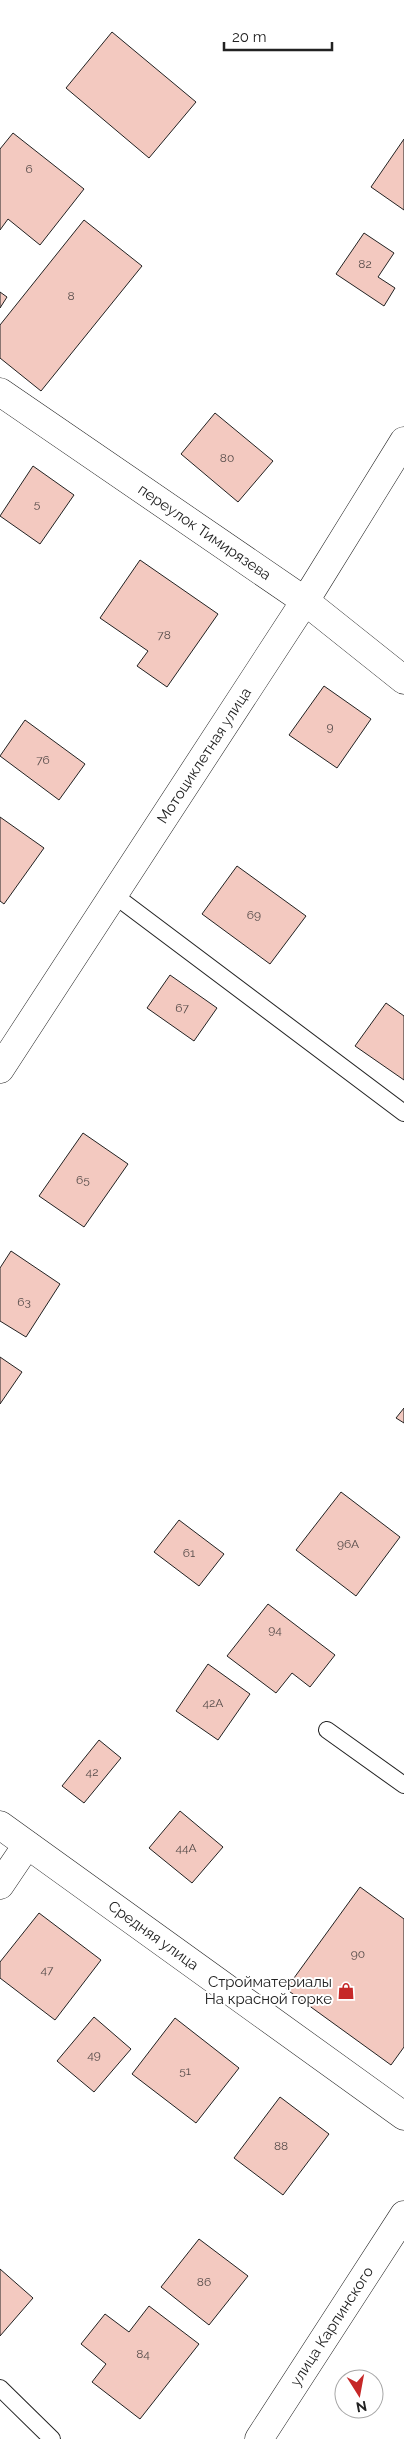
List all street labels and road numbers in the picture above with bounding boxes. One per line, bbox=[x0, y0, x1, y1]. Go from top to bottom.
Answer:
street label: переулок Тимирязева bbox=[135, 480, 274, 584]
street label: Мотоциклетная улица bbox=[153, 684, 255, 827]
street label: Средняя улица bbox=[105, 1897, 202, 1974]
street label: улица Карпинского bbox=[286, 2263, 377, 2390]

